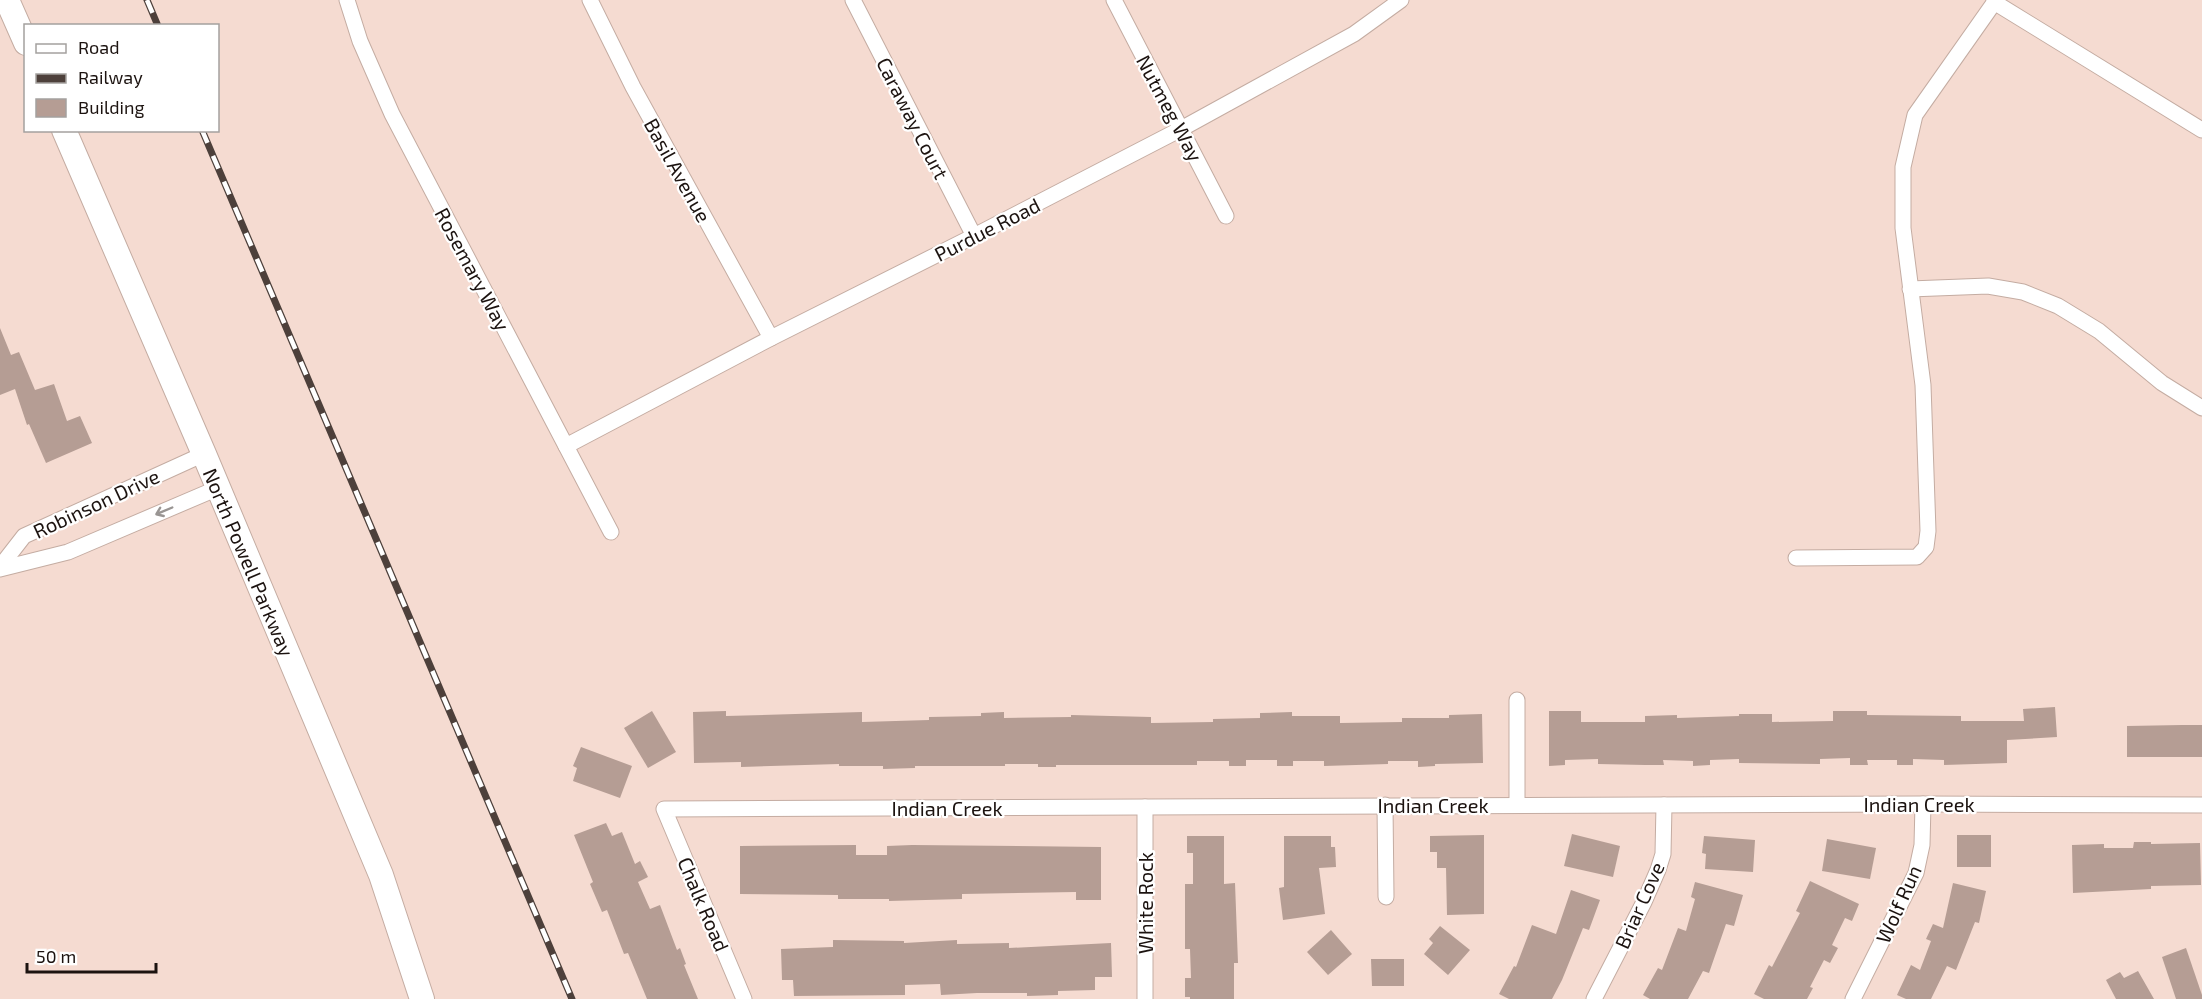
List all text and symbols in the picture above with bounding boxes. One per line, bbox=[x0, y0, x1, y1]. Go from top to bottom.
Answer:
legend bbox=[24, 24, 219, 132]
text: Road bbox=[78, 36, 119, 58]
street label: Nutmeg Way bbox=[1132, 51, 1208, 166]
street label: Caraway Court bbox=[872, 53, 954, 183]
text: Railway bbox=[78, 66, 143, 88]
text: Building bbox=[78, 96, 145, 118]
street label: Basil Avenue bbox=[640, 114, 716, 226]
street label: Purdue Road bbox=[930, 192, 1044, 266]
street label: Rosemary Way bbox=[431, 203, 516, 335]
street label: Robinson Drive bbox=[29, 463, 163, 543]
street label: North Powell Parkway bbox=[198, 464, 300, 660]
one-way arrow bbox=[155, 506, 174, 517]
street label: Indian Creek bbox=[1863, 792, 1975, 816]
street label: Indian Creek bbox=[1377, 793, 1489, 817]
street label: Indian Creek bbox=[891, 796, 1003, 820]
street label: White Rock bbox=[1133, 852, 1157, 954]
street label: Chalk Road bbox=[673, 853, 735, 955]
street label: Briar Cove bbox=[1609, 858, 1669, 952]
street label: Wolf Run bbox=[1870, 861, 1926, 947]
scale bar bbox=[27, 936, 156, 974]
text: 50 m bbox=[36, 945, 76, 967]

